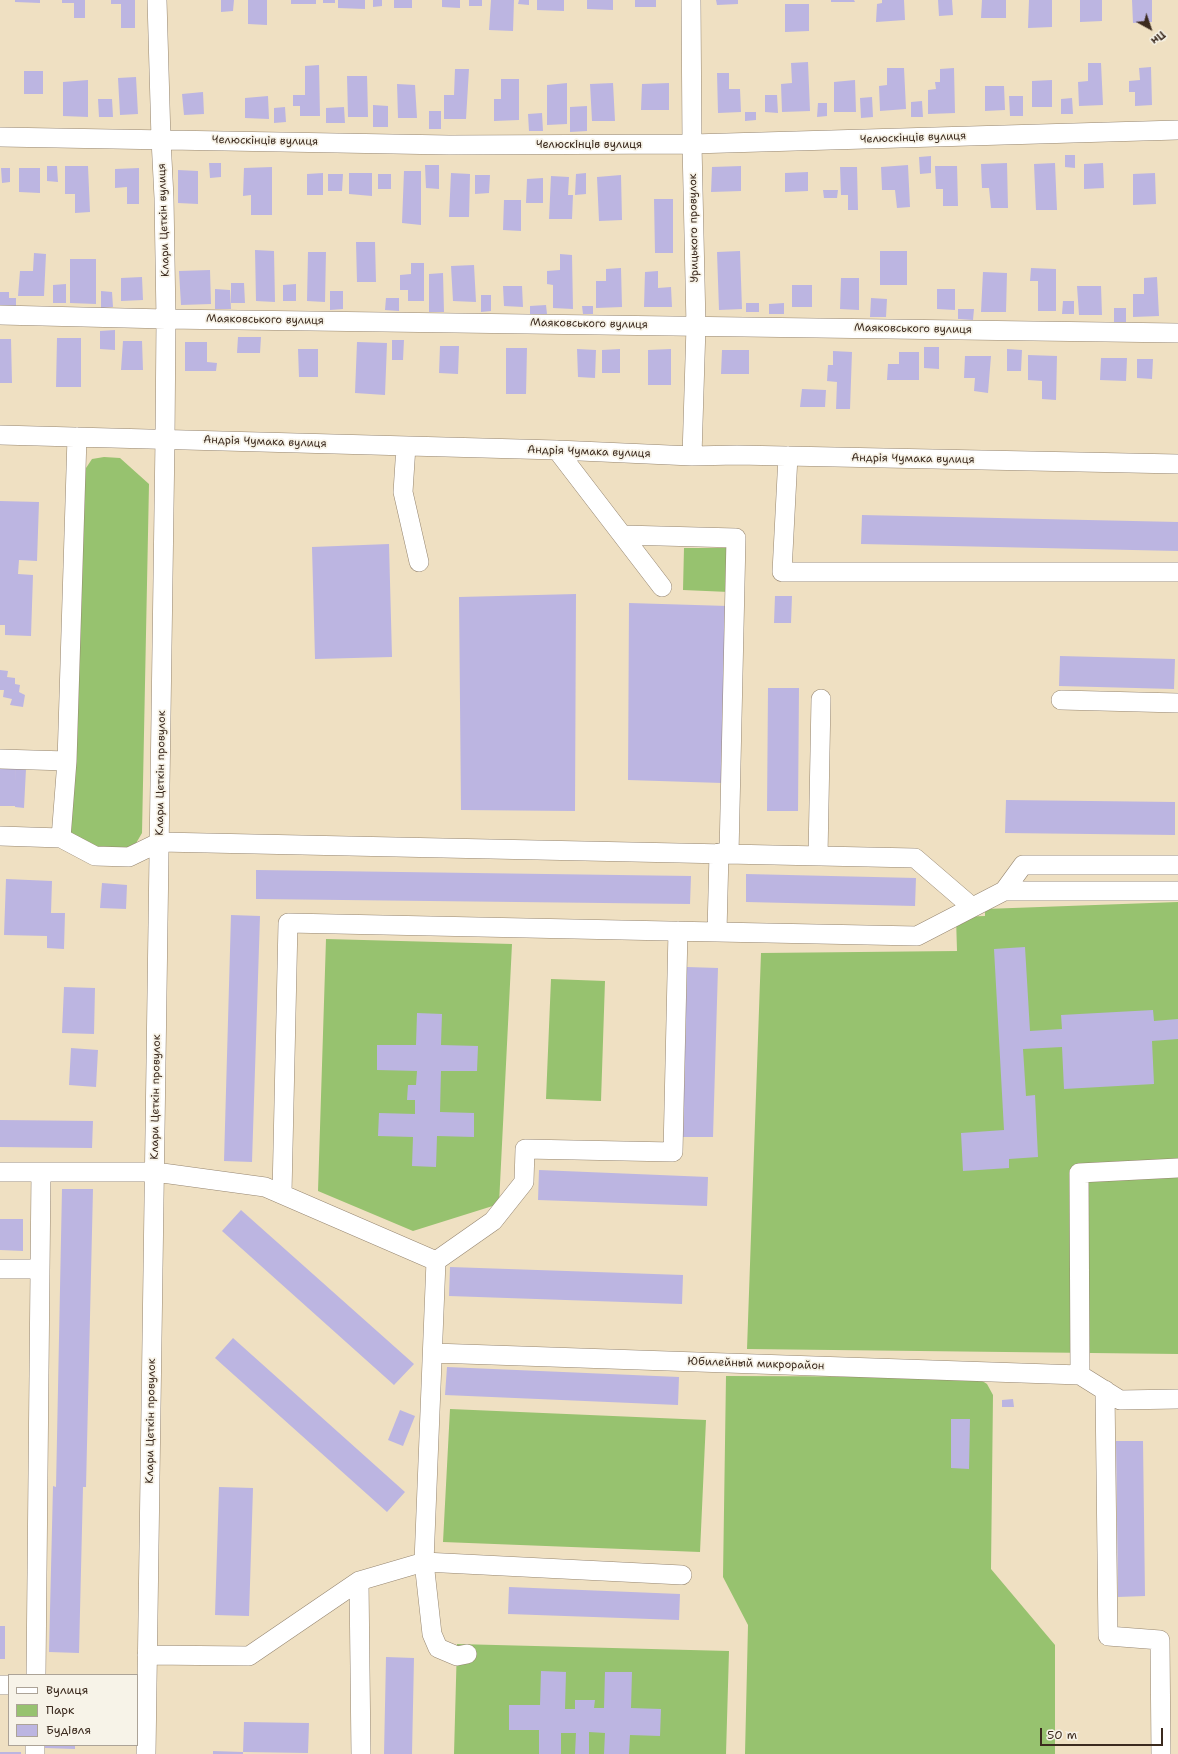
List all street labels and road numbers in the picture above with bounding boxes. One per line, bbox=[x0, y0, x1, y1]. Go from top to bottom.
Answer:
street label: Челюскінців вулиця bbox=[860, 130, 966, 146]
street label: Челюскінців вулиця bbox=[212, 133, 318, 149]
street label: Челюскінців вулиця bbox=[536, 138, 642, 152]
street label: Клари Цеткін вулиця bbox=[155, 163, 173, 277]
street label: Урицького провулок bbox=[686, 173, 702, 283]
street label: Маяковського вулиця bbox=[206, 312, 324, 328]
street label: Маяковського вулиця bbox=[530, 316, 648, 332]
street label: Маяковського вулиця bbox=[854, 321, 972, 337]
street label: Андрія Чумака вулиця bbox=[203, 433, 327, 451]
street label: Андрія Чумака вулиця bbox=[527, 443, 651, 461]
street label: Андрія Чумака вулиця bbox=[851, 451, 975, 467]
street label: Клари Цеткін провулок bbox=[153, 710, 169, 836]
street label: Клари Цеткін провулок bbox=[148, 1034, 164, 1160]
street label: Юбилейный микрорайон bbox=[687, 1355, 825, 1373]
street label: Клари Цеткін провулок bbox=[143, 1358, 159, 1484]

